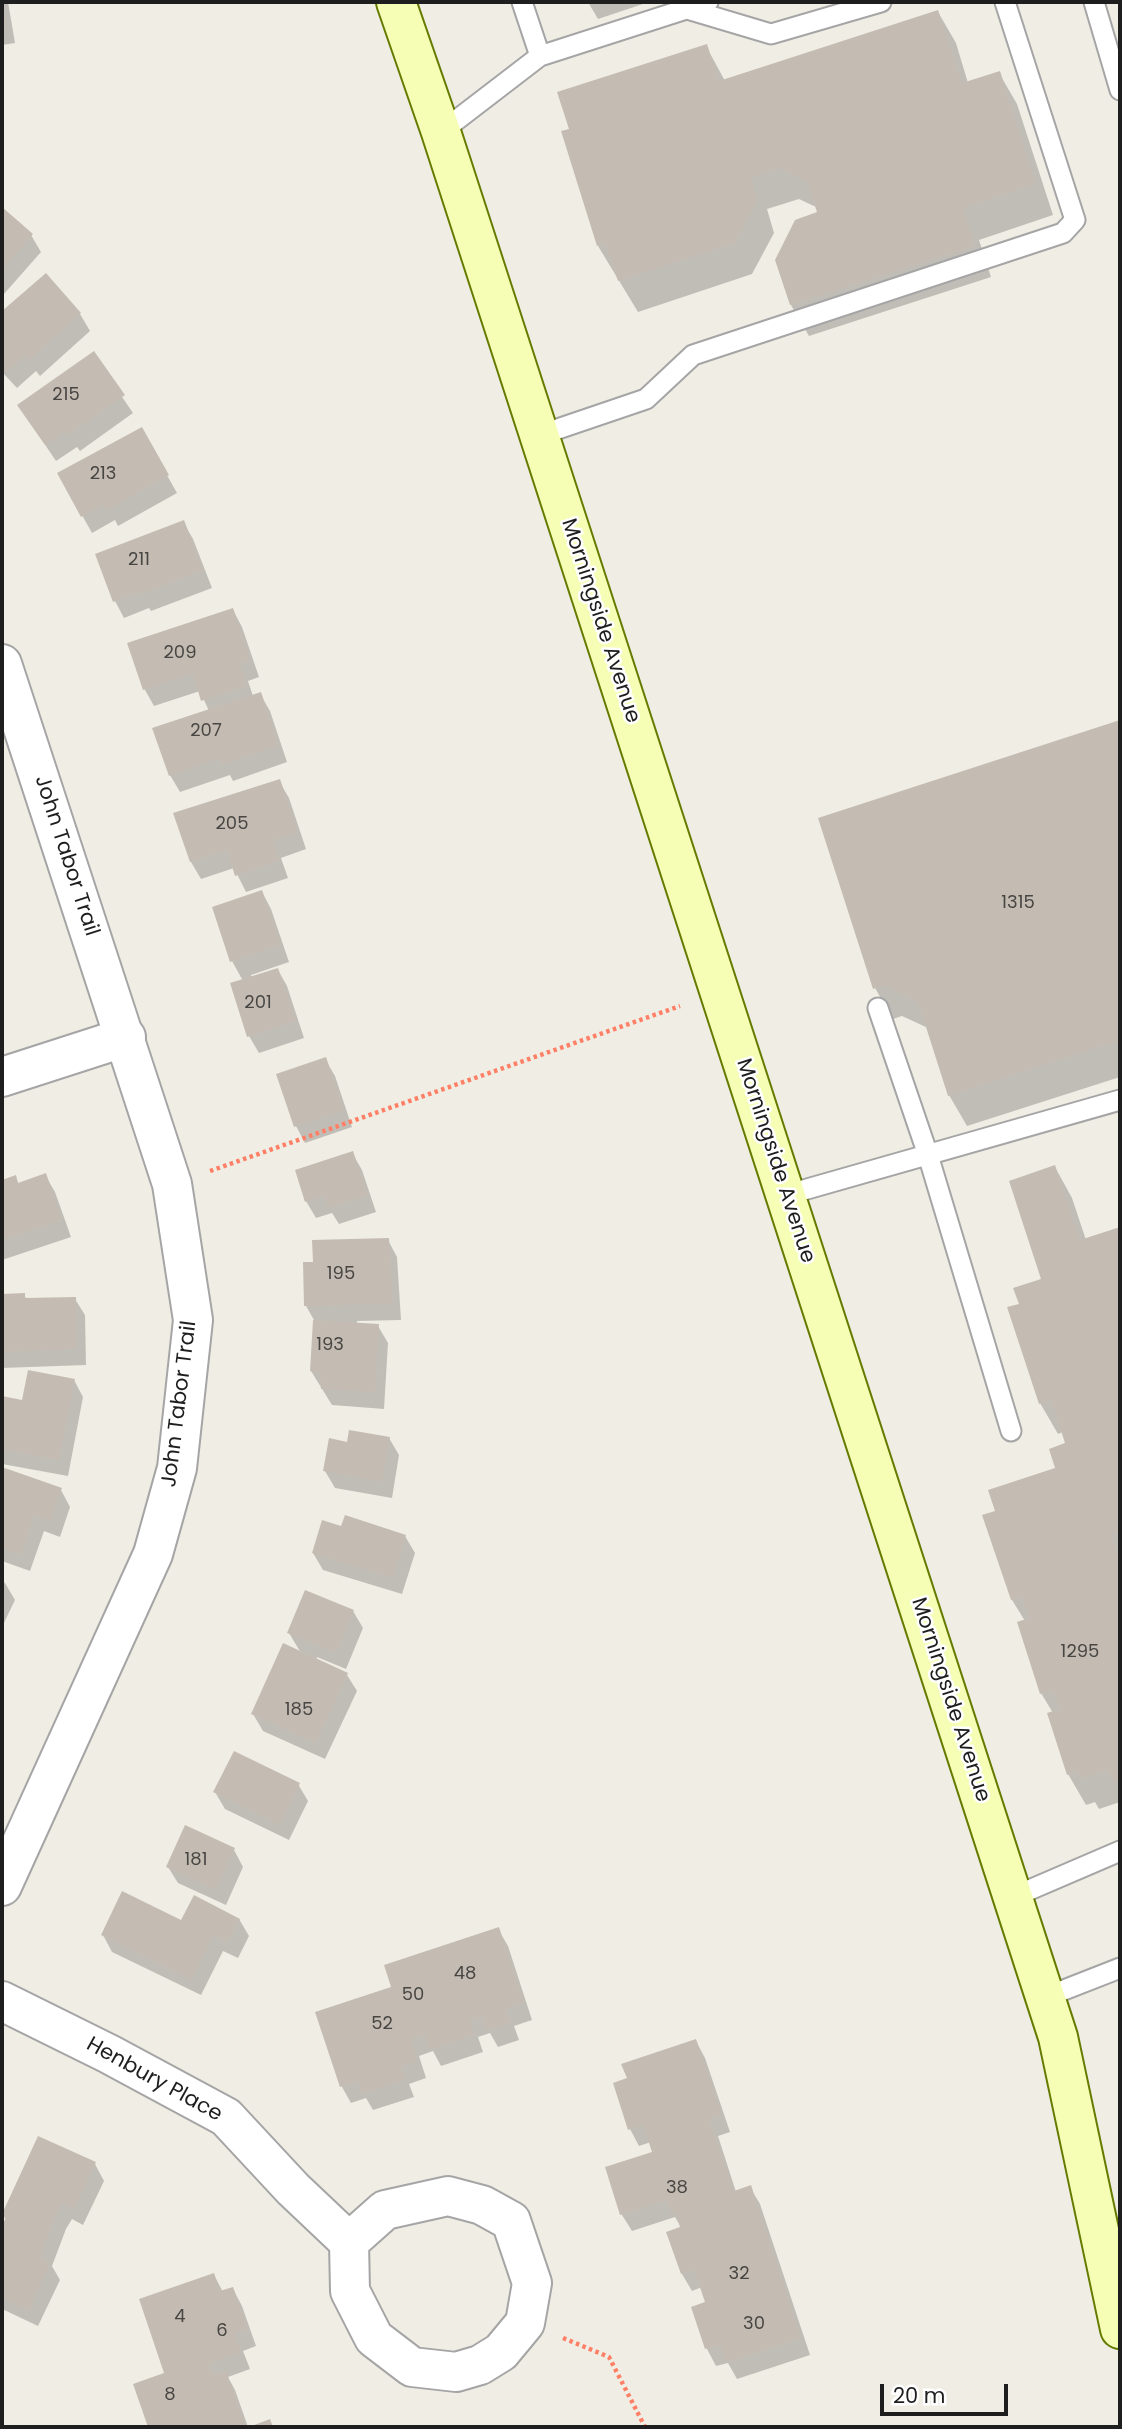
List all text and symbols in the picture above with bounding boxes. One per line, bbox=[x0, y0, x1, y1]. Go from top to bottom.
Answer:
house number: 215 bbox=[52, 384, 80, 406]
house number: 213 bbox=[90, 463, 116, 485]
street label: Morningside Avenue bbox=[555, 516, 645, 726]
house number: 211 bbox=[128, 549, 150, 571]
house number: 209 bbox=[164, 642, 196, 664]
house number: 207 bbox=[190, 720, 222, 742]
street label: John Tabor Trail bbox=[28, 772, 104, 940]
house number: 205 bbox=[216, 813, 248, 835]
house number: 1315 bbox=[1001, 892, 1035, 914]
house number: 201 bbox=[244, 992, 272, 1014]
street label: Morningside Avenue bbox=[730, 1056, 820, 1266]
house number: 195 bbox=[327, 1263, 355, 1285]
street label: John Tabor Trail bbox=[157, 1319, 203, 1489]
house number: 193 bbox=[316, 1334, 344, 1356]
street label: Morningside Avenue bbox=[905, 1595, 995, 1805]
house number: 1295 bbox=[1061, 1641, 1099, 1663]
house number: 185 bbox=[285, 1699, 313, 1721]
house number: 181 bbox=[185, 1849, 207, 1871]
house number: 48 bbox=[454, 1963, 476, 1985]
house number: 50 bbox=[402, 1984, 424, 2006]
house number: 52 bbox=[371, 2013, 393, 2035]
street label: Henbury Place bbox=[82, 2032, 226, 2128]
house number: 38 bbox=[666, 2177, 688, 2199]
house number: 32 bbox=[729, 2263, 749, 2285]
house number: 4 bbox=[174, 2306, 186, 2328]
house number: 30 bbox=[743, 2313, 765, 2335]
house number: 6 bbox=[216, 2320, 228, 2342]
scale bar bbox=[884, 2370, 1012, 2414]
text: 20 m bbox=[893, 2381, 946, 2410]
house number: 8 bbox=[164, 2384, 176, 2406]

